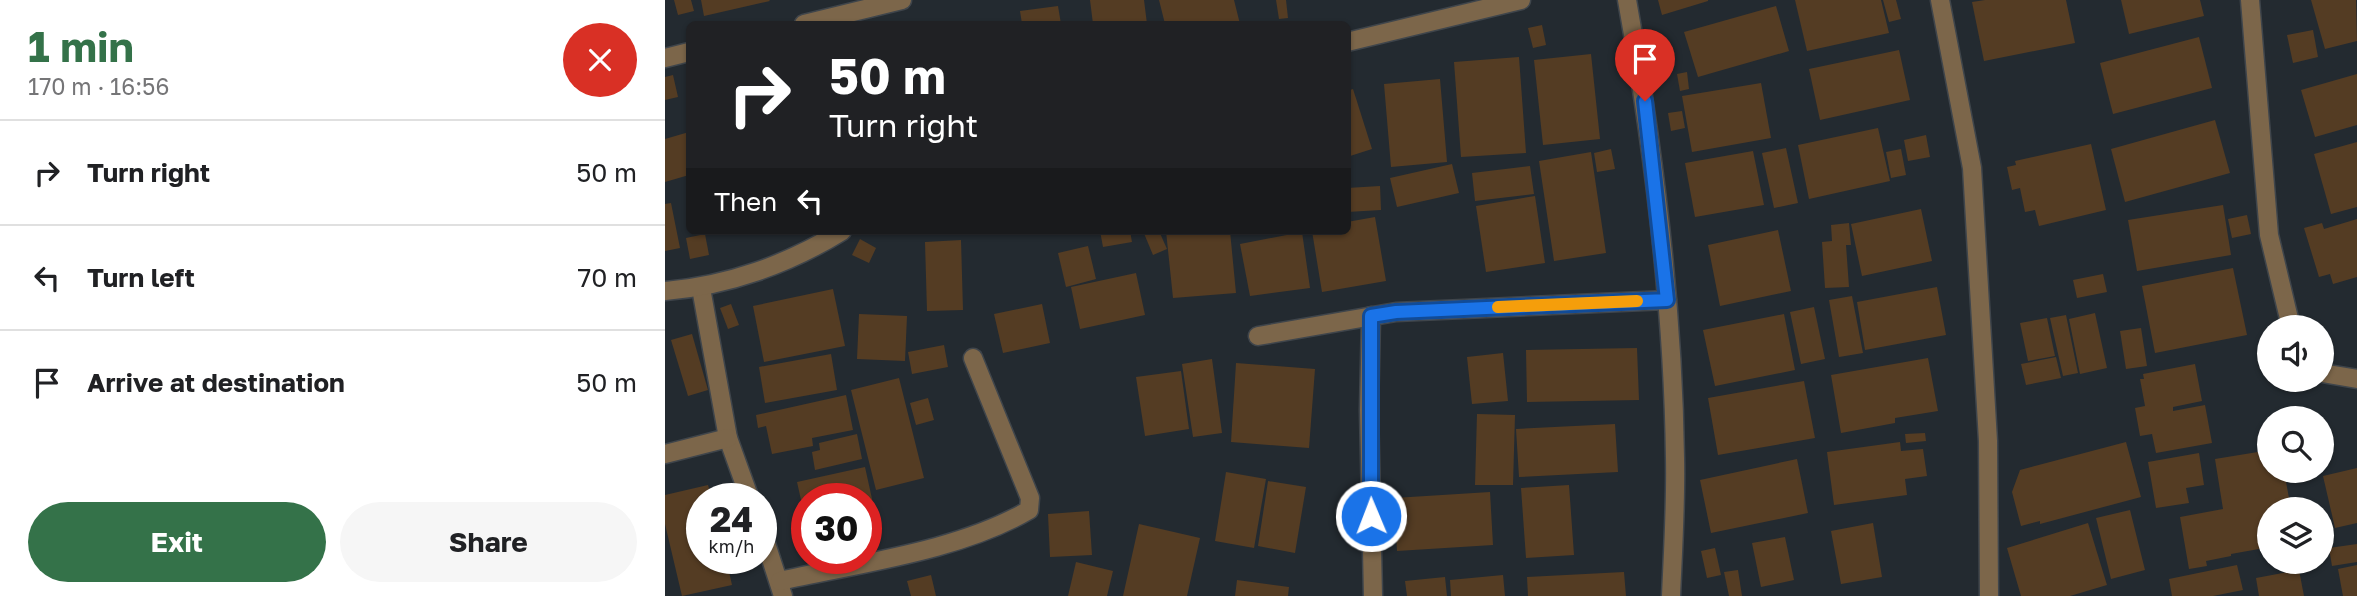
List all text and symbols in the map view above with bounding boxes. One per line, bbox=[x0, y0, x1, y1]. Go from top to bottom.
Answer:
text: 1 min bbox=[28, 21, 134, 71]
button: close bbox=[563, 23, 637, 97]
pin bbox=[1615, 29, 1675, 101]
icon: arrive bbox=[1626, 40, 1664, 78]
text: 50 m bbox=[829, 46, 946, 105]
icon: right bbox=[714, 49, 805, 140]
text: 170 m · 16:56 bbox=[28, 72, 169, 100]
text: Turn right bbox=[829, 106, 978, 144]
icon: right bbox=[28, 154, 66, 192]
text: Turn right bbox=[87, 157, 210, 188]
text: 50 m bbox=[576, 157, 637, 188]
icon: left bbox=[791, 182, 829, 220]
text: Then bbox=[714, 186, 777, 217]
icon: left bbox=[28, 259, 66, 297]
text: Turn left bbox=[87, 262, 195, 293]
text: 70 m bbox=[578, 262, 637, 293]
map controls bbox=[2257, 315, 2334, 574]
button: sound bbox=[2257, 315, 2334, 392]
icon: arrive bbox=[28, 364, 66, 402]
text: Arrive at destination bbox=[87, 367, 345, 398]
text: 50 m bbox=[576, 367, 637, 398]
button: search bbox=[2257, 406, 2334, 483]
position arrow bbox=[1334, 479, 1408, 553]
speed limit sign: 30 bbox=[791, 483, 882, 574]
button: layers bbox=[2257, 497, 2334, 574]
text: 24 bbox=[710, 498, 753, 540]
button: Exit bbox=[28, 502, 326, 582]
button: Share bbox=[340, 502, 637, 582]
text: km/h bbox=[709, 535, 754, 557]

